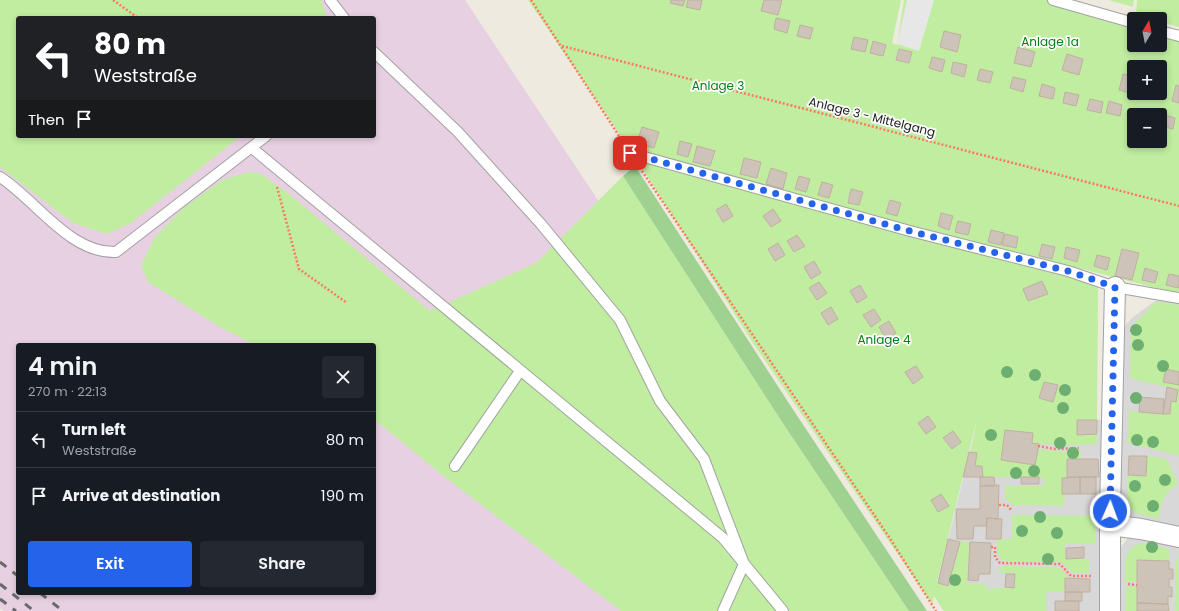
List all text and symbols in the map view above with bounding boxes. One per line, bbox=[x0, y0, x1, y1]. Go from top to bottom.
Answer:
north arrow bbox=[1127, 12, 1167, 52]
map controls bbox=[1127, 12, 1167, 148]
text: 80 m bbox=[94, 25, 166, 64]
icon: left bbox=[28, 32, 80, 84]
park label: Anlage 1a bbox=[1021, 33, 1079, 50]
button: + bbox=[1127, 60, 1167, 100]
text: Weststraße bbox=[94, 63, 197, 88]
park label: Anlage 3 bbox=[692, 77, 744, 94]
street label: Anlage 3 - Mittelgang bbox=[807, 93, 937, 141]
icon: arrive bbox=[73, 108, 95, 130]
button: − bbox=[1127, 108, 1167, 148]
text: Then bbox=[28, 109, 65, 130]
pin bbox=[613, 136, 647, 170]
icon: arrive bbox=[619, 142, 641, 164]
park label: Anlage 4 bbox=[857, 331, 911, 348]
text: 4 min bbox=[28, 350, 97, 383]
button: close bbox=[322, 356, 364, 398]
text: 270 m · 22:13 bbox=[28, 382, 107, 401]
text: Turn left bbox=[62, 419, 126, 440]
icon: left bbox=[28, 429, 50, 451]
text: 80 m bbox=[326, 429, 364, 450]
text: Weststraße bbox=[62, 441, 136, 460]
icon: arrive bbox=[28, 485, 50, 507]
text: Arrive at destination bbox=[62, 485, 220, 506]
text: 190 m bbox=[321, 485, 364, 506]
position arrow bbox=[1089, 490, 1131, 532]
button: Exit bbox=[28, 541, 192, 587]
button: Share bbox=[200, 541, 364, 587]

